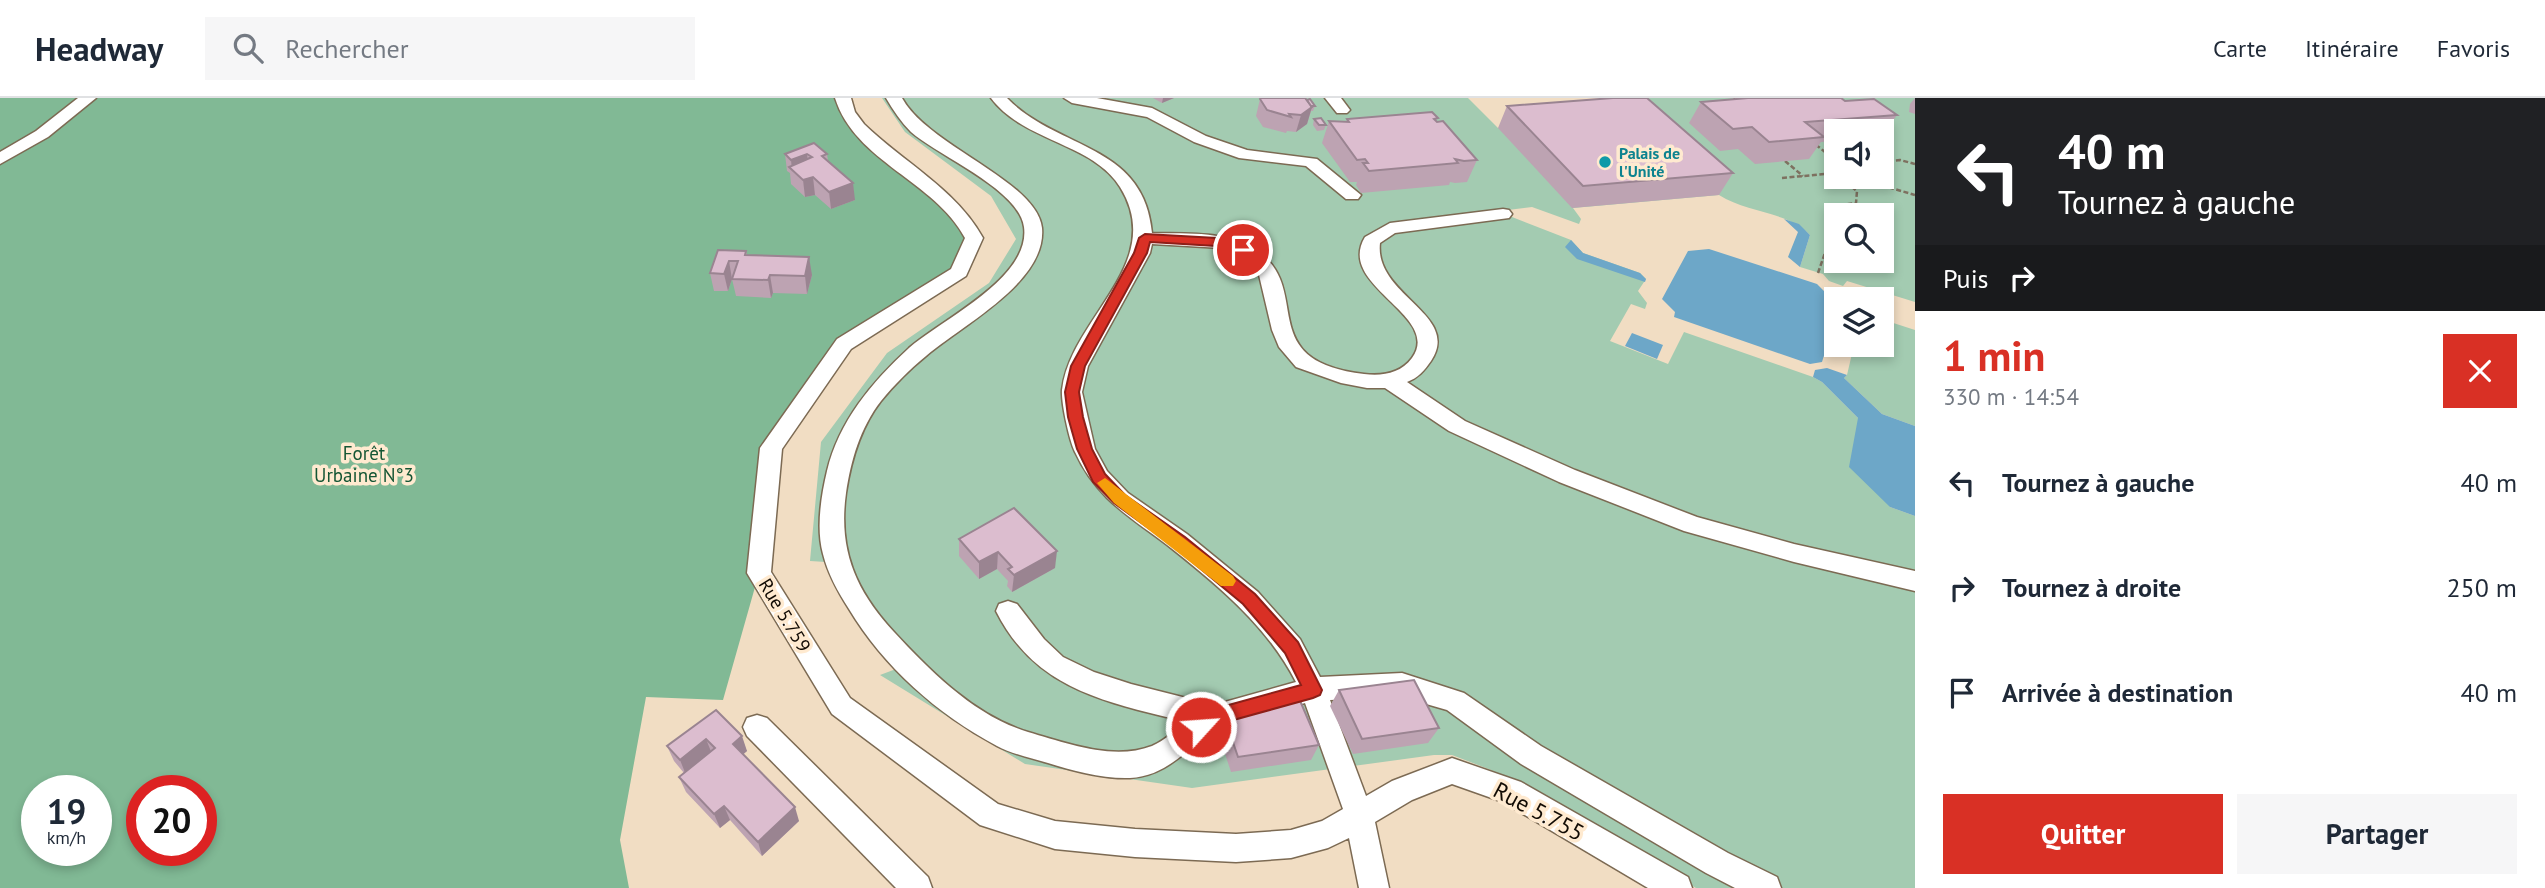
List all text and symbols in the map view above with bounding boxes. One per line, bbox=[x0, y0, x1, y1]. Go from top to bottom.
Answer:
search box bbox=[205, 17, 695, 80]
text: Headway bbox=[35, 27, 163, 70]
icon: search bbox=[229, 29, 267, 67]
text: Rechercher bbox=[285, 32, 408, 65]
text: Carte bbox=[2213, 33, 2267, 64]
text: Itinéraire bbox=[2305, 33, 2399, 64]
text: Favoris bbox=[2437, 33, 2510, 64]
map controls bbox=[1824, 119, 1894, 357]
button: sound bbox=[1824, 119, 1894, 189]
text: 40 m bbox=[2058, 119, 2165, 183]
icon: left bbox=[1943, 126, 2034, 217]
place label: Palais de l'Unité bbox=[1619, 143, 1680, 181]
marker: Palais de l'Unité bbox=[1597, 154, 1613, 170]
text: Tournez à gauche bbox=[2058, 181, 2295, 223]
button: search bbox=[1824, 203, 1894, 273]
pin bbox=[1213, 220, 1273, 280]
icon: arrive bbox=[1224, 231, 1262, 269]
icon: right bbox=[2003, 259, 2041, 297]
text: Puis bbox=[1943, 262, 1989, 295]
button: layers bbox=[1824, 287, 1894, 357]
text: 1 min bbox=[1943, 328, 2045, 383]
button: close bbox=[2443, 334, 2517, 408]
text: 330 m · 14:54 bbox=[1943, 382, 2079, 411]
park label: Forêt Urbaine N°3 bbox=[314, 441, 414, 487]
icon: left bbox=[1943, 464, 1981, 502]
text: Tournez à gauche bbox=[2002, 466, 2194, 499]
text: 40 m bbox=[2461, 466, 2517, 499]
icon: right bbox=[1943, 569, 1981, 607]
text: Tournez à droite bbox=[2002, 571, 2181, 604]
text: 250 m bbox=[2446, 571, 2517, 604]
street label: Rue 5.759 bbox=[754, 574, 816, 656]
icon: arrive bbox=[1943, 674, 1981, 712]
text: Arrivée à destination bbox=[2002, 676, 2233, 709]
text: 40 m bbox=[2461, 676, 2517, 709]
position arrow bbox=[1164, 690, 1238, 764]
speed limit sign: 20 bbox=[126, 775, 217, 866]
street label: Rue 5.755 bbox=[1489, 775, 1589, 847]
text: 19 bbox=[47, 788, 86, 834]
button: Quitter bbox=[1943, 794, 2223, 874]
button: Partager bbox=[2237, 794, 2517, 874]
text: km/h bbox=[47, 826, 86, 849]

